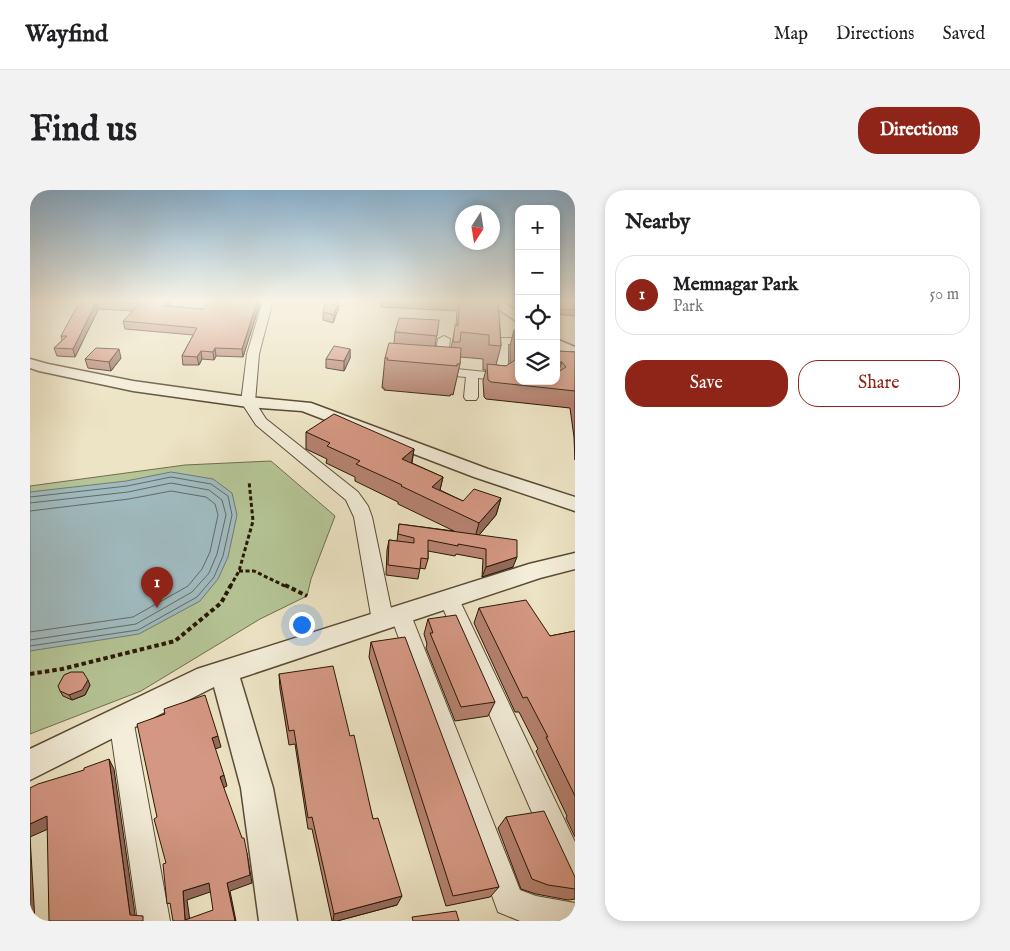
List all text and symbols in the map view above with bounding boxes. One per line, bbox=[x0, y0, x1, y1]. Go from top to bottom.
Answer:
text: Wayfind bbox=[25, 19, 108, 50]
text: Map bbox=[774, 23, 808, 46]
text: Directions bbox=[836, 23, 914, 46]
text: Saved bbox=[942, 23, 985, 46]
button: Directions bbox=[858, 107, 980, 154]
text: Find us bbox=[30, 108, 137, 153]
north arrow bbox=[455, 205, 500, 250]
map controls bbox=[515, 205, 560, 385]
button: + bbox=[515, 205, 560, 250]
text: Nearby bbox=[625, 209, 690, 236]
button: − bbox=[515, 250, 560, 295]
text: Memnagar Park bbox=[673, 273, 798, 297]
text: 1 bbox=[639, 285, 645, 305]
text: 50 m bbox=[930, 285, 959, 305]
button: locate bbox=[515, 295, 560, 340]
text: Park bbox=[673, 297, 703, 317]
button: layers bbox=[515, 340, 560, 385]
button: Save bbox=[625, 360, 788, 407]
button: Share bbox=[798, 360, 960, 407]
pin: 1 bbox=[141, 567, 173, 608]
your location bbox=[289, 612, 315, 638]

